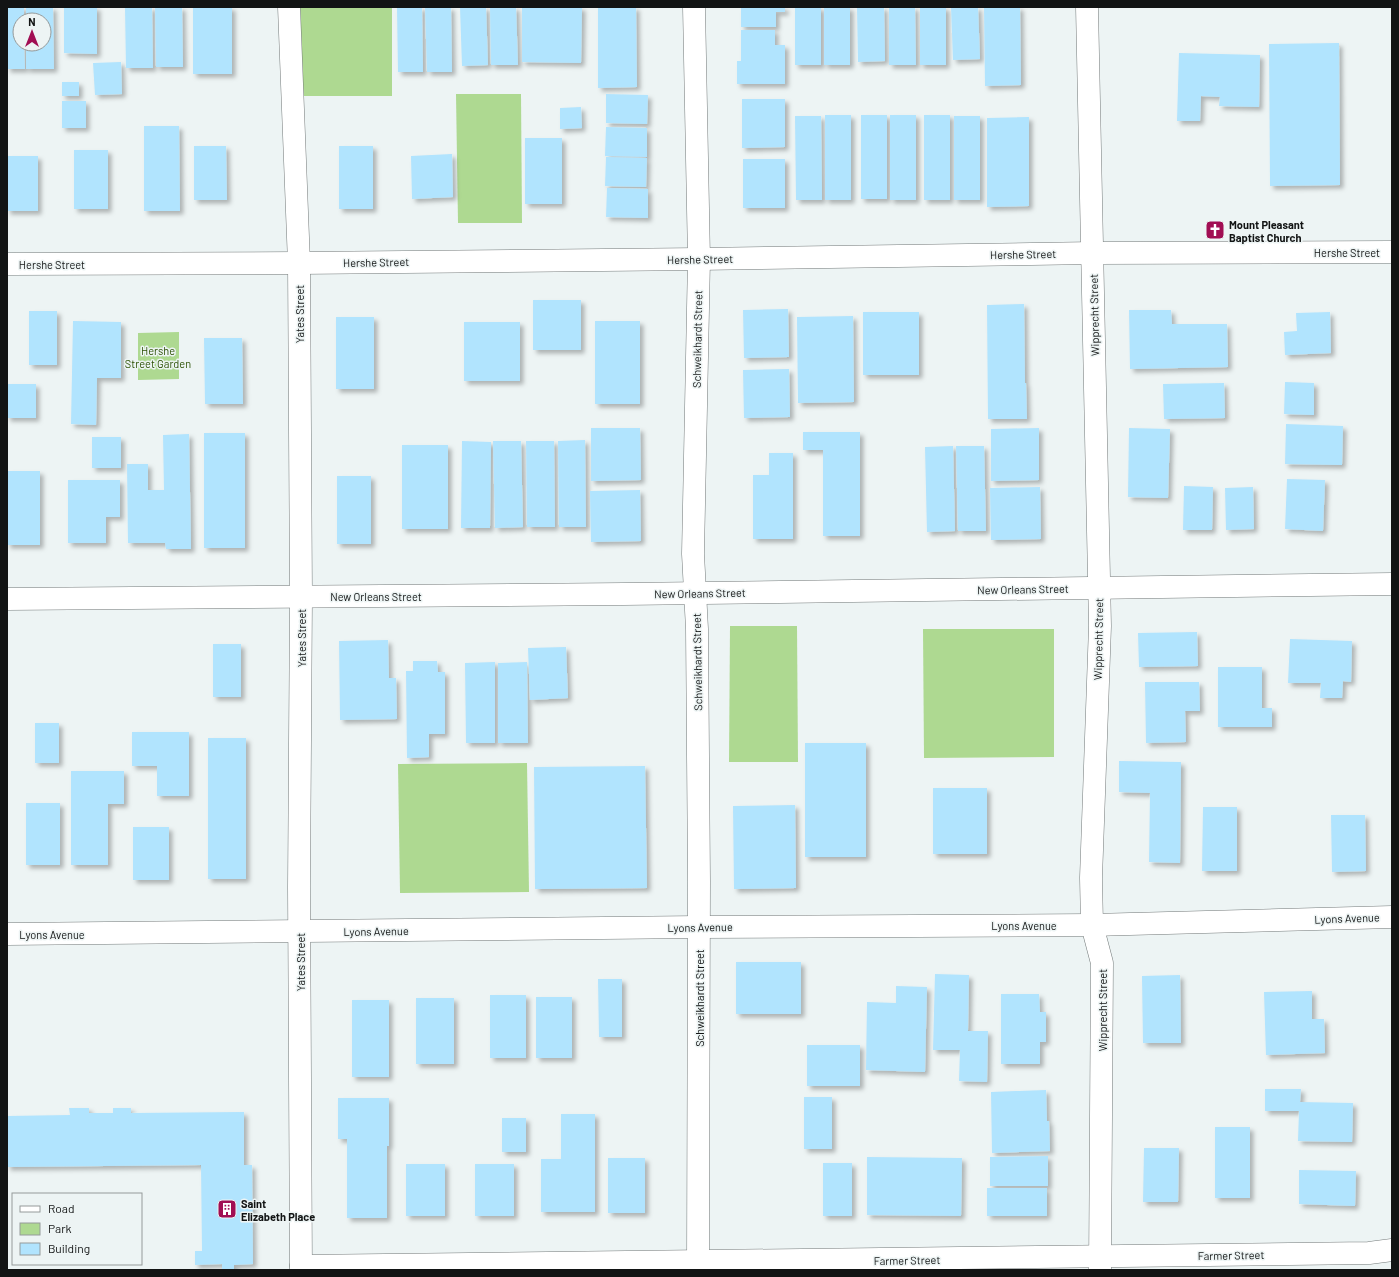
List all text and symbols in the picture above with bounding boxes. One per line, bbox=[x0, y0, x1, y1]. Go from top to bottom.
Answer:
north arrow bbox=[12, 12, 52, 52]
text: N bbox=[28, 15, 36, 28]
place label: Mount Pleasant Baptist Church bbox=[1229, 218, 1304, 244]
church icon: Mount Pleasant Baptist Church bbox=[1204, 219, 1226, 241]
street label: Hershe Street bbox=[1314, 246, 1380, 259]
street label: Hershe Street bbox=[990, 247, 1056, 261]
street label: Hershe Street bbox=[667, 252, 733, 266]
street label: Hershe Street bbox=[343, 255, 409, 269]
street label: Hershe Street bbox=[19, 258, 85, 271]
street label: Wipprecht Street bbox=[1087, 274, 1101, 356]
street label: Yates Street bbox=[293, 285, 306, 343]
street label: Schweikhardt Street bbox=[690, 290, 704, 388]
park label: Hershe Street Garden bbox=[125, 344, 191, 370]
street label: New Orleans Street bbox=[977, 582, 1069, 596]
street label: New Orleans Street bbox=[654, 586, 746, 600]
street label: New Orleans Street bbox=[330, 590, 422, 603]
street label: Wipprecht Street bbox=[1091, 598, 1105, 680]
street label: Yates Street bbox=[295, 609, 308, 667]
street label: Schweikhardt Street bbox=[690, 613, 704, 711]
street label: Lyons Avenue bbox=[1314, 910, 1380, 926]
street label: Lyons Avenue bbox=[991, 919, 1057, 932]
street label: Lyons Avenue bbox=[667, 920, 733, 934]
street label: Lyons Avenue bbox=[343, 924, 409, 938]
street label: Lyons Avenue bbox=[19, 928, 85, 941]
street label: Yates Street bbox=[294, 933, 307, 991]
street label: Schweikhardt Street bbox=[693, 949, 706, 1047]
street label: Wipprecht Street bbox=[1096, 969, 1109, 1051]
legend bbox=[12, 1193, 142, 1265]
place label: Saint Elizabeth Place bbox=[241, 1197, 315, 1223]
building icon: Saint Elizabeth Place bbox=[216, 1198, 238, 1220]
text: Road bbox=[48, 1201, 75, 1215]
text: Park bbox=[48, 1221, 72, 1235]
text: Building bbox=[48, 1241, 90, 1255]
street label: Farmer Street bbox=[1198, 1248, 1264, 1262]
street label: Farmer Street bbox=[874, 1253, 940, 1267]

